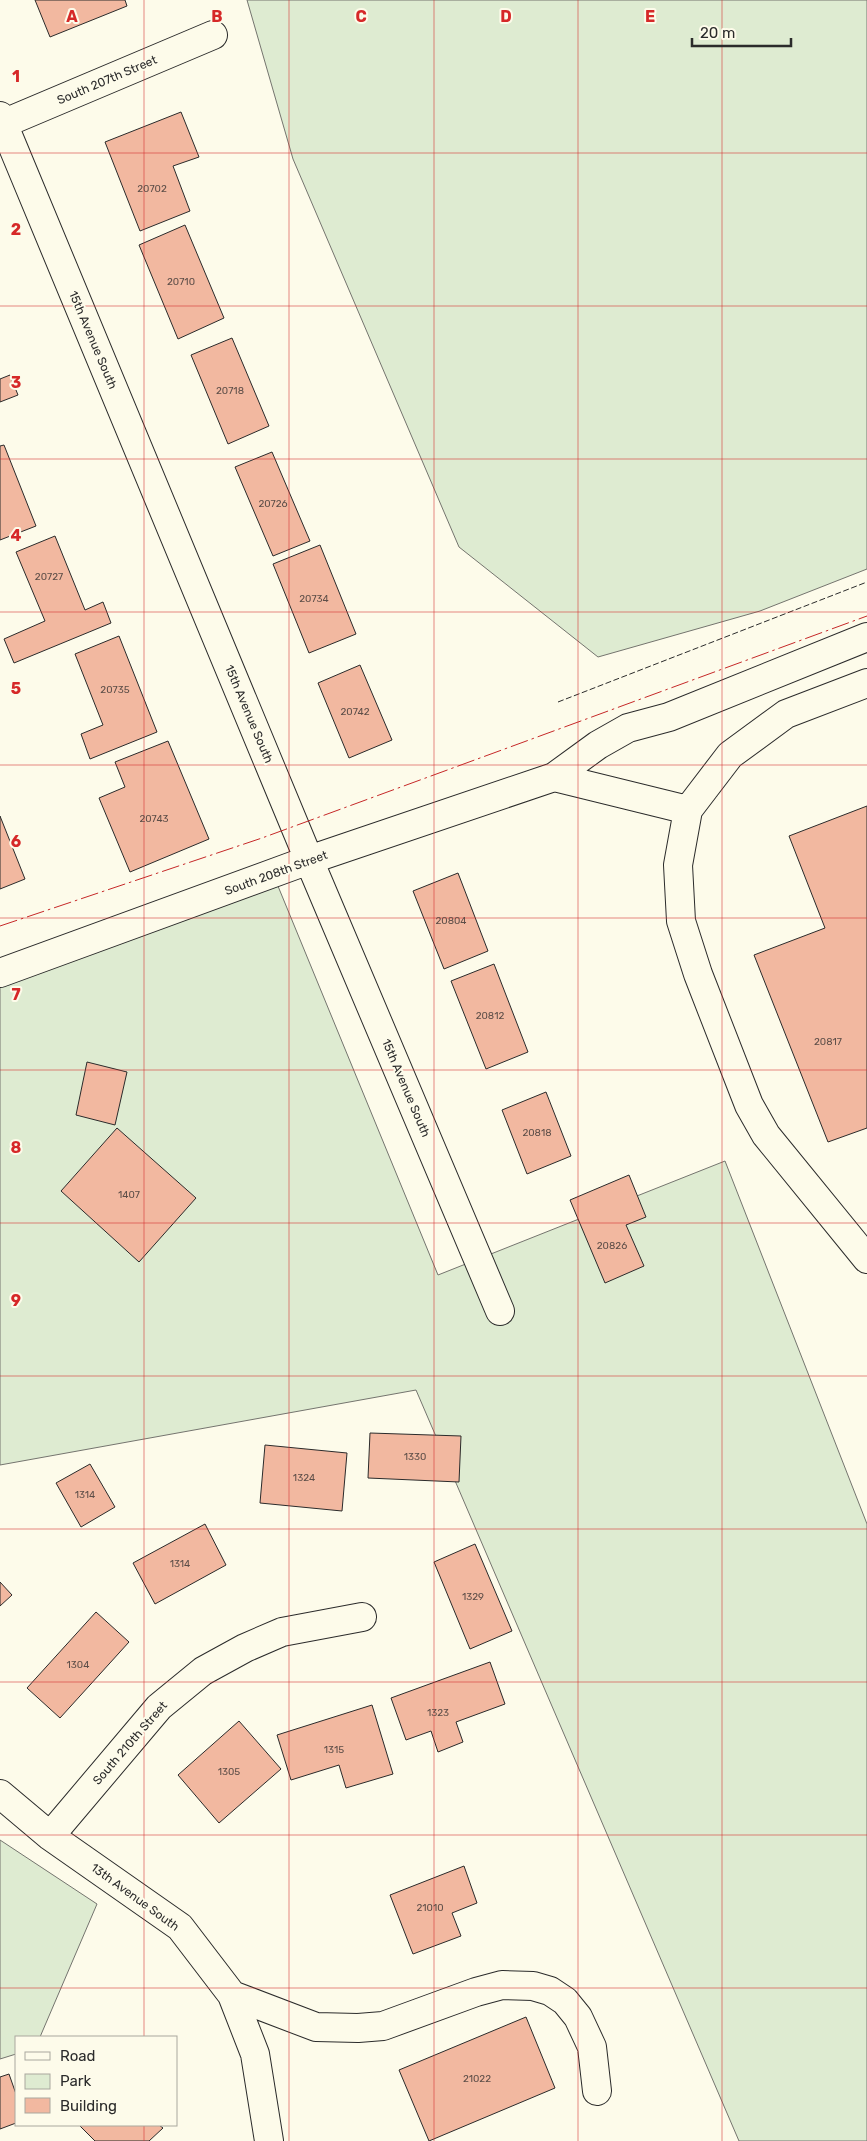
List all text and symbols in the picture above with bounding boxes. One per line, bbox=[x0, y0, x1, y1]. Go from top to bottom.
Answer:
text: A bbox=[66, 7, 78, 26]
text: B bbox=[211, 7, 223, 26]
text: C bbox=[355, 7, 367, 26]
text: D bbox=[500, 7, 512, 26]
text: E bbox=[645, 7, 655, 26]
scale bar bbox=[692, 15, 791, 47]
text: 20 m bbox=[700, 24, 735, 42]
street label: South 207th Street bbox=[55, 53, 159, 107]
text: 1 bbox=[12, 67, 20, 86]
house number: 20702 bbox=[137, 183, 167, 195]
text: 2 bbox=[11, 220, 21, 239]
house number: 20710 bbox=[167, 276, 195, 288]
street label: 15th Avenue South bbox=[66, 289, 120, 391]
text: 3 bbox=[11, 373, 21, 392]
house number: 20718 bbox=[216, 385, 244, 397]
house number: 20726 bbox=[258, 498, 288, 510]
text: 4 bbox=[11, 526, 22, 545]
house number: 20727 bbox=[35, 571, 63, 583]
house number: 20734 bbox=[299, 593, 329, 605]
street label: 15th Avenue South bbox=[222, 663, 276, 765]
text: 5 bbox=[11, 679, 21, 698]
house number: 20735 bbox=[100, 684, 130, 696]
house number: 20742 bbox=[340, 706, 370, 718]
house number: 20743 bbox=[139, 813, 169, 825]
text: 6 bbox=[11, 832, 21, 851]
street label: South 208th Street bbox=[223, 848, 330, 898]
house number: 20804 bbox=[435, 915, 467, 927]
text: 7 bbox=[11, 985, 21, 1004]
house number: 20812 bbox=[476, 1010, 504, 1022]
house number: 20817 bbox=[814, 1036, 842, 1048]
street label: 15th Avenue South bbox=[379, 1037, 433, 1139]
house number: 20818 bbox=[522, 1127, 552, 1139]
text: 8 bbox=[11, 1138, 22, 1157]
house number: 1407 bbox=[118, 1189, 140, 1201]
house number: 20826 bbox=[597, 1240, 627, 1252]
text: 9 bbox=[11, 1291, 21, 1310]
house number: 1330 bbox=[404, 1451, 426, 1463]
house number: 1324 bbox=[293, 1472, 315, 1484]
house number: 1314 bbox=[75, 1489, 95, 1501]
house number: 1314 bbox=[170, 1558, 190, 1570]
house number: 1329 bbox=[462, 1591, 484, 1603]
house number: 1304 bbox=[67, 1659, 89, 1671]
street label: South 210th Street bbox=[90, 1698, 170, 1788]
house number: 1323 bbox=[427, 1707, 449, 1719]
house number: 1315 bbox=[324, 1744, 344, 1756]
house number: 1305 bbox=[218, 1766, 240, 1778]
street label: 13th Avenue South bbox=[88, 1860, 182, 1934]
house number: 21010 bbox=[416, 1902, 444, 1914]
legend bbox=[15, 2036, 178, 2126]
text: Road bbox=[60, 2047, 96, 2065]
text: Park bbox=[60, 2072, 91, 2090]
house number: 21022 bbox=[463, 2073, 491, 2085]
text: Building bbox=[60, 2097, 117, 2115]

